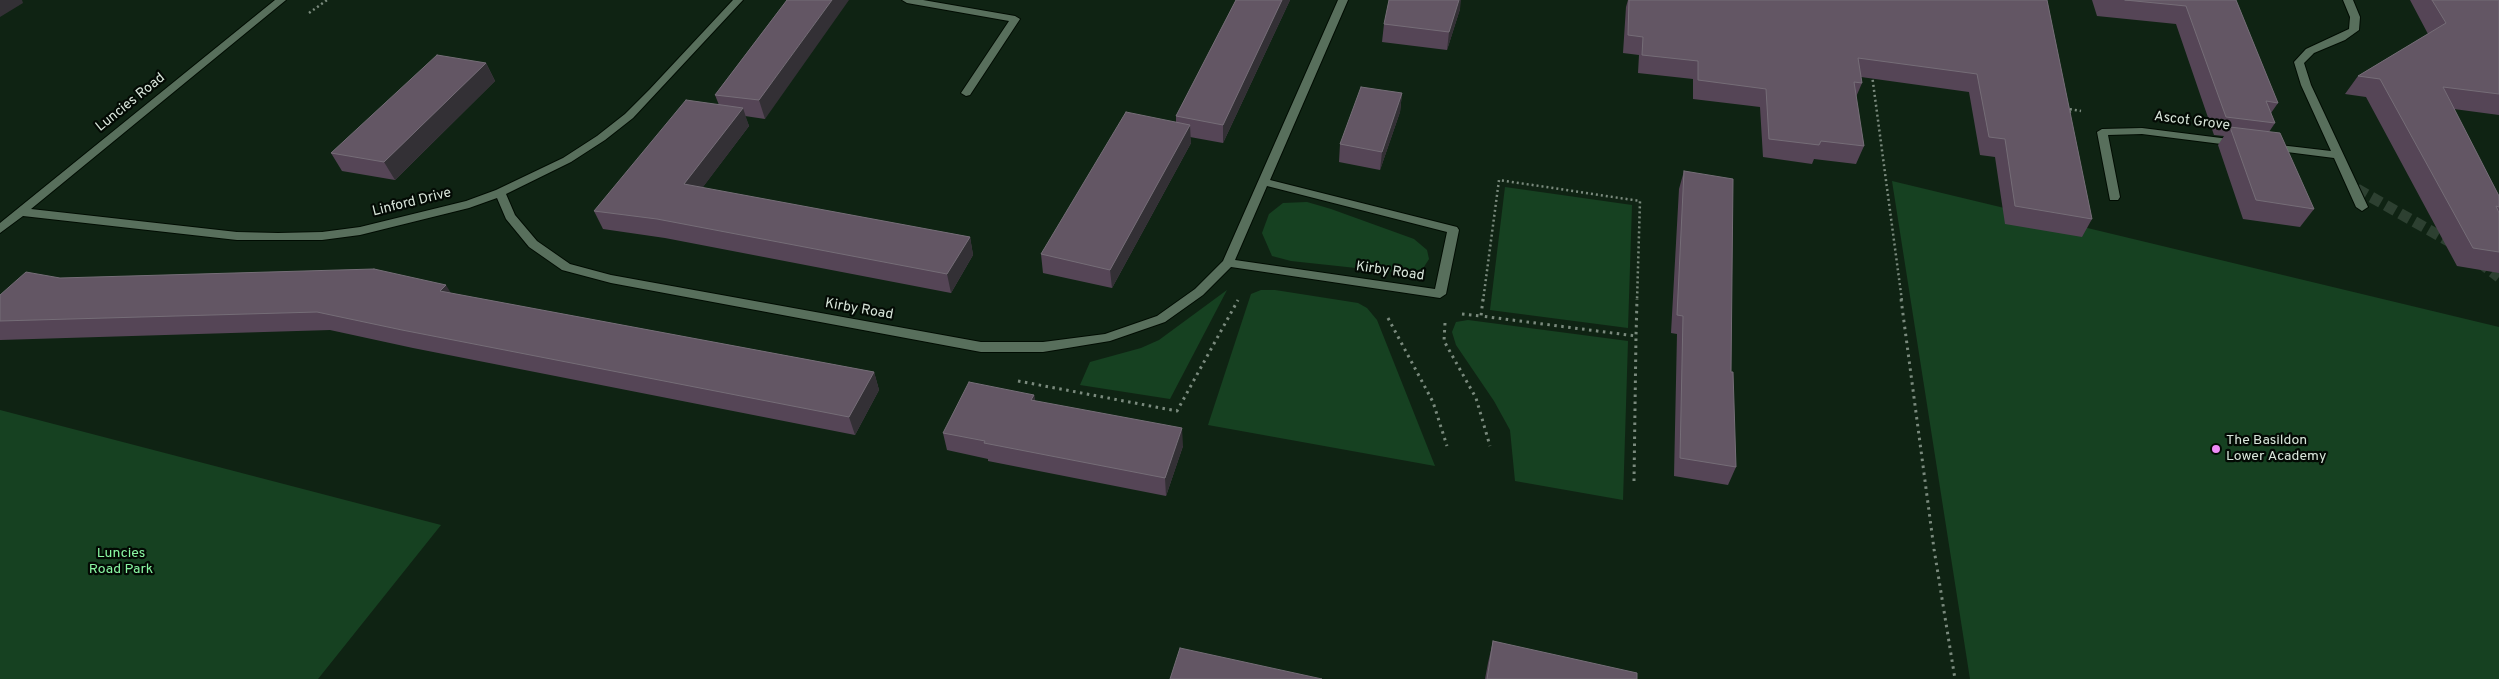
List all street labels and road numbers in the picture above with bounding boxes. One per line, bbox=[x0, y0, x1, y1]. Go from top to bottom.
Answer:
street label: Luncies Road bbox=[93, 70, 169, 136]
street label: Ascot Grove bbox=[2153, 109, 2231, 135]
street label: Linford Drive bbox=[371, 185, 453, 221]
street label: Kirby Road bbox=[1355, 259, 1425, 285]
street label: Kirby Road bbox=[824, 296, 894, 324]

